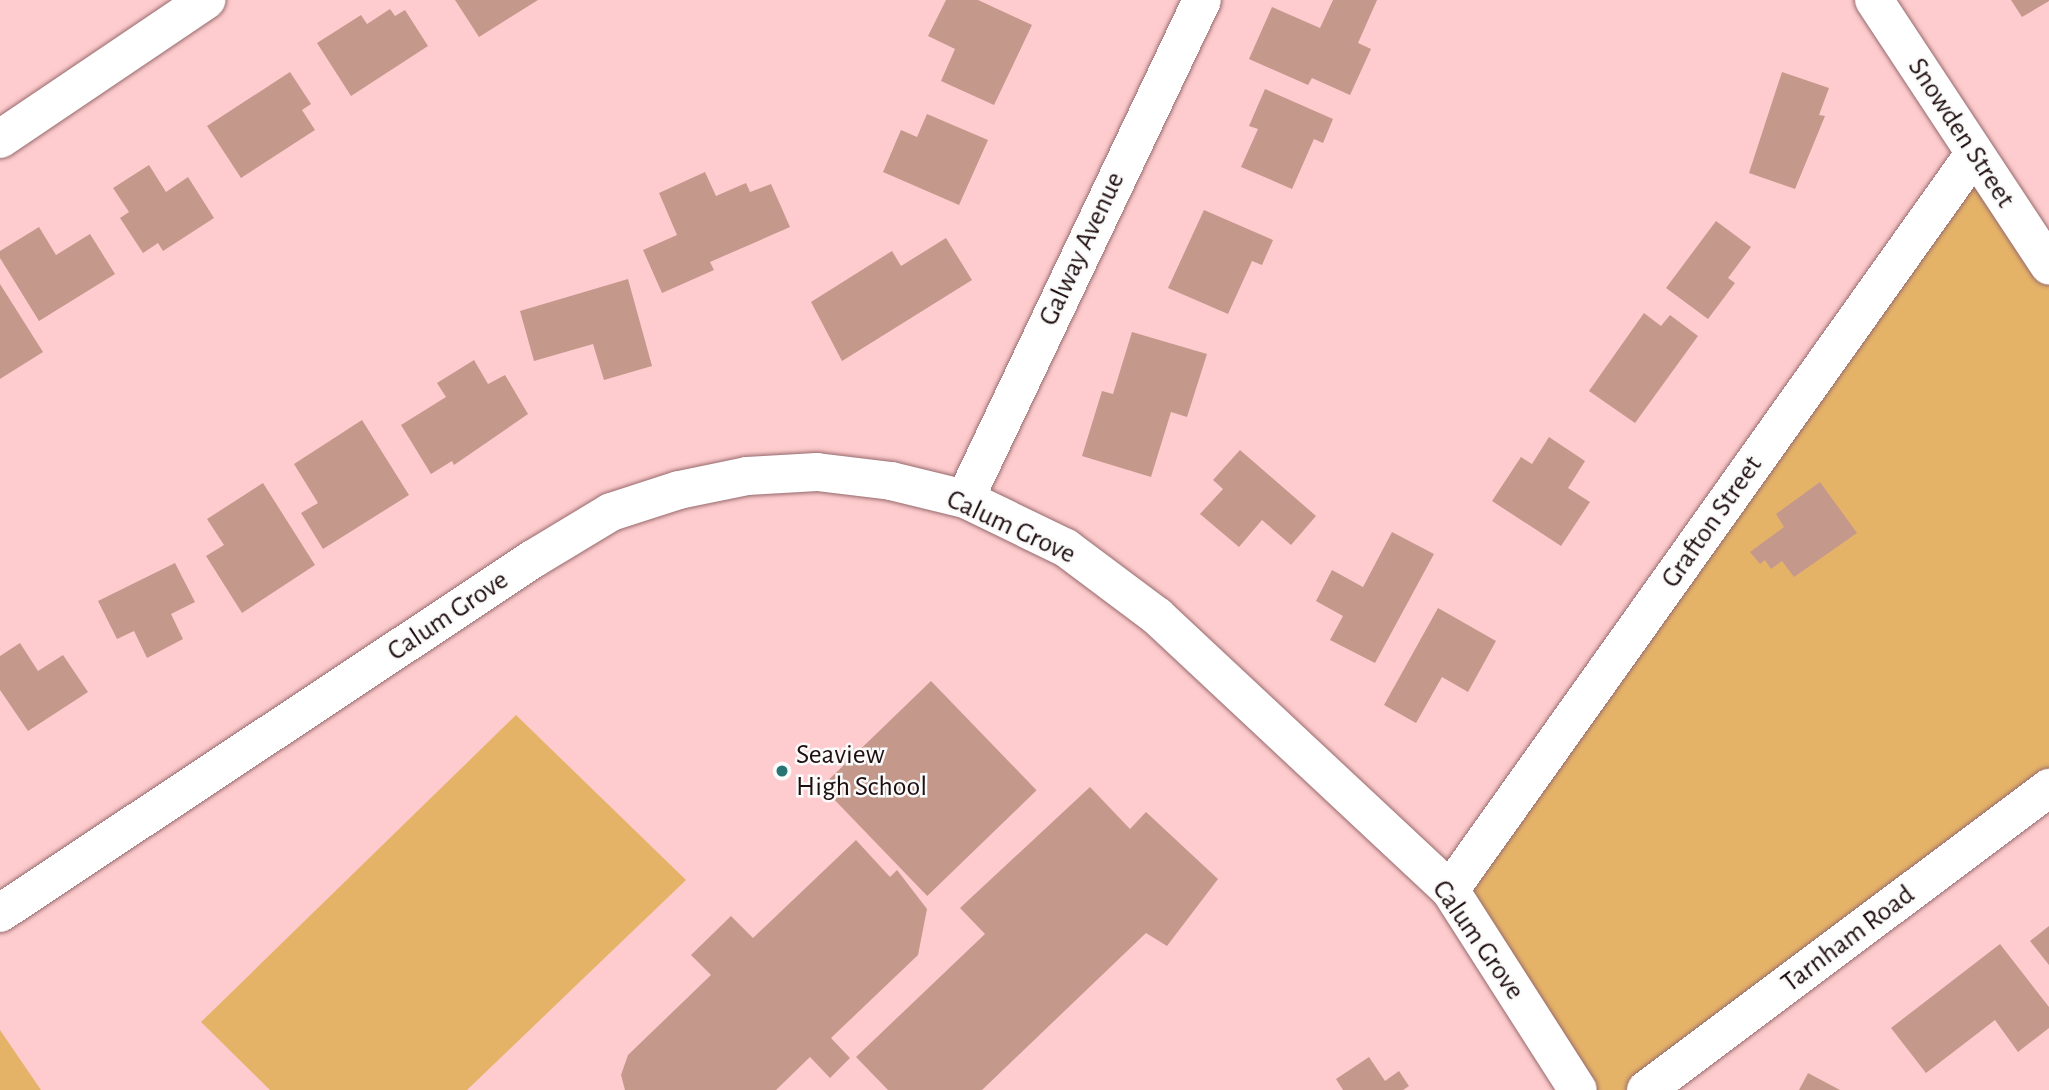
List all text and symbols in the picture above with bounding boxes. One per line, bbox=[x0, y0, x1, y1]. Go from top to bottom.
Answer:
street label: Snowden Street bbox=[1900, 52, 2022, 214]
street label: Galway Avenue bbox=[1032, 167, 1132, 331]
street label: Grafton Street bbox=[1654, 450, 1770, 594]
street label: Calum Grove bbox=[941, 483, 1081, 571]
street label: Calum Grove bbox=[381, 563, 515, 669]
place label: Seaview High School bbox=[796, 738, 927, 804]
marker: Seaview High School bbox=[774, 763, 790, 779]
street label: Calum Grove bbox=[1425, 874, 1531, 1006]
street label: Tarnham Road bbox=[1775, 878, 1921, 1000]

